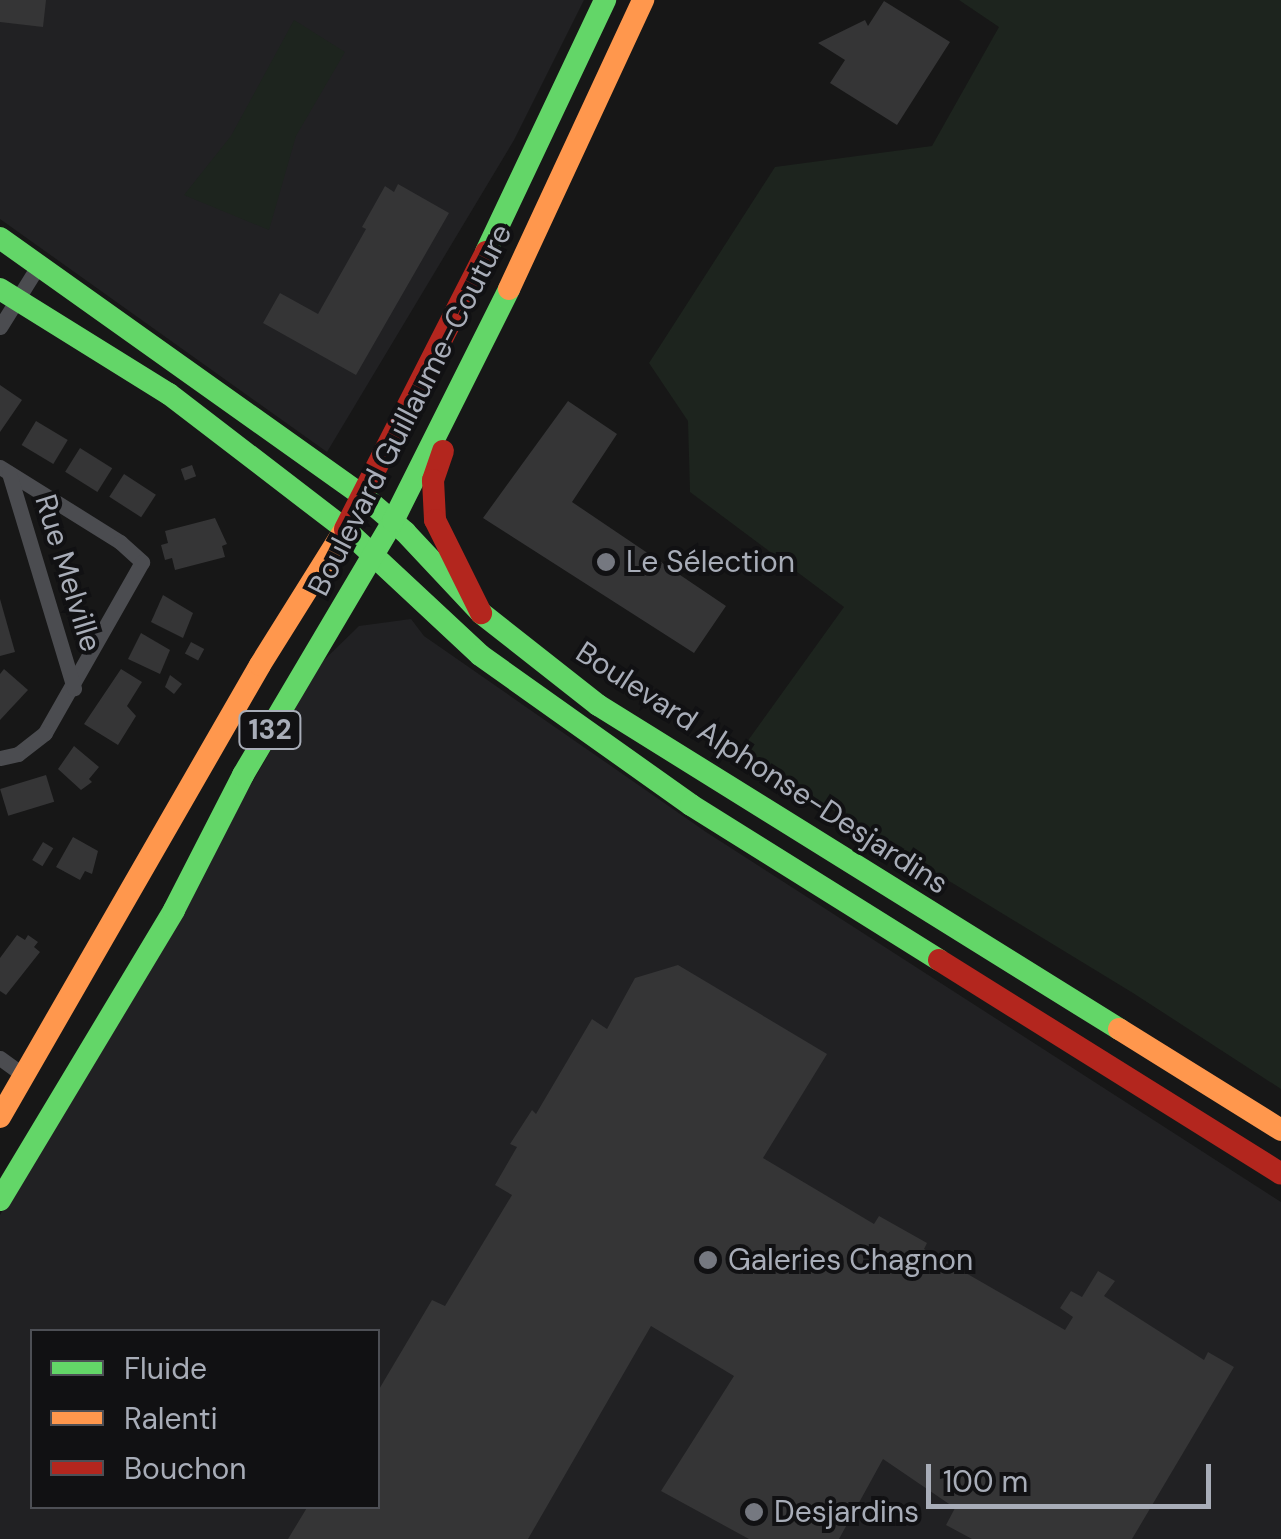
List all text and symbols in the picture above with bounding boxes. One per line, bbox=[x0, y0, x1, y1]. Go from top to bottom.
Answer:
street label: Boulevard Guillaume-Couture bbox=[300, 218, 520, 602]
street label: Rue Melville bbox=[27, 490, 109, 656]
place label: Le Sélection bbox=[626, 544, 795, 580]
marker: Le Sélection bbox=[595, 551, 617, 573]
street label: Boulevard Alphonse-Desjardins bbox=[569, 634, 955, 902]
road number: 132 bbox=[238, 707, 302, 753]
place label: Galeries Chagnon bbox=[728, 1242, 973, 1278]
marker: Galeries Chagnon bbox=[697, 1249, 719, 1271]
legend bbox=[30, 1329, 380, 1509]
text: Fluide bbox=[124, 1349, 207, 1388]
text: Ralenti bbox=[124, 1399, 218, 1438]
scale bar bbox=[931, 1444, 1216, 1506]
text: Bouchon bbox=[124, 1449, 247, 1488]
text: 100 m bbox=[943, 1462, 1028, 1501]
place label: Desjardins bbox=[774, 1494, 919, 1530]
marker: Desjardins bbox=[743, 1501, 765, 1523]

